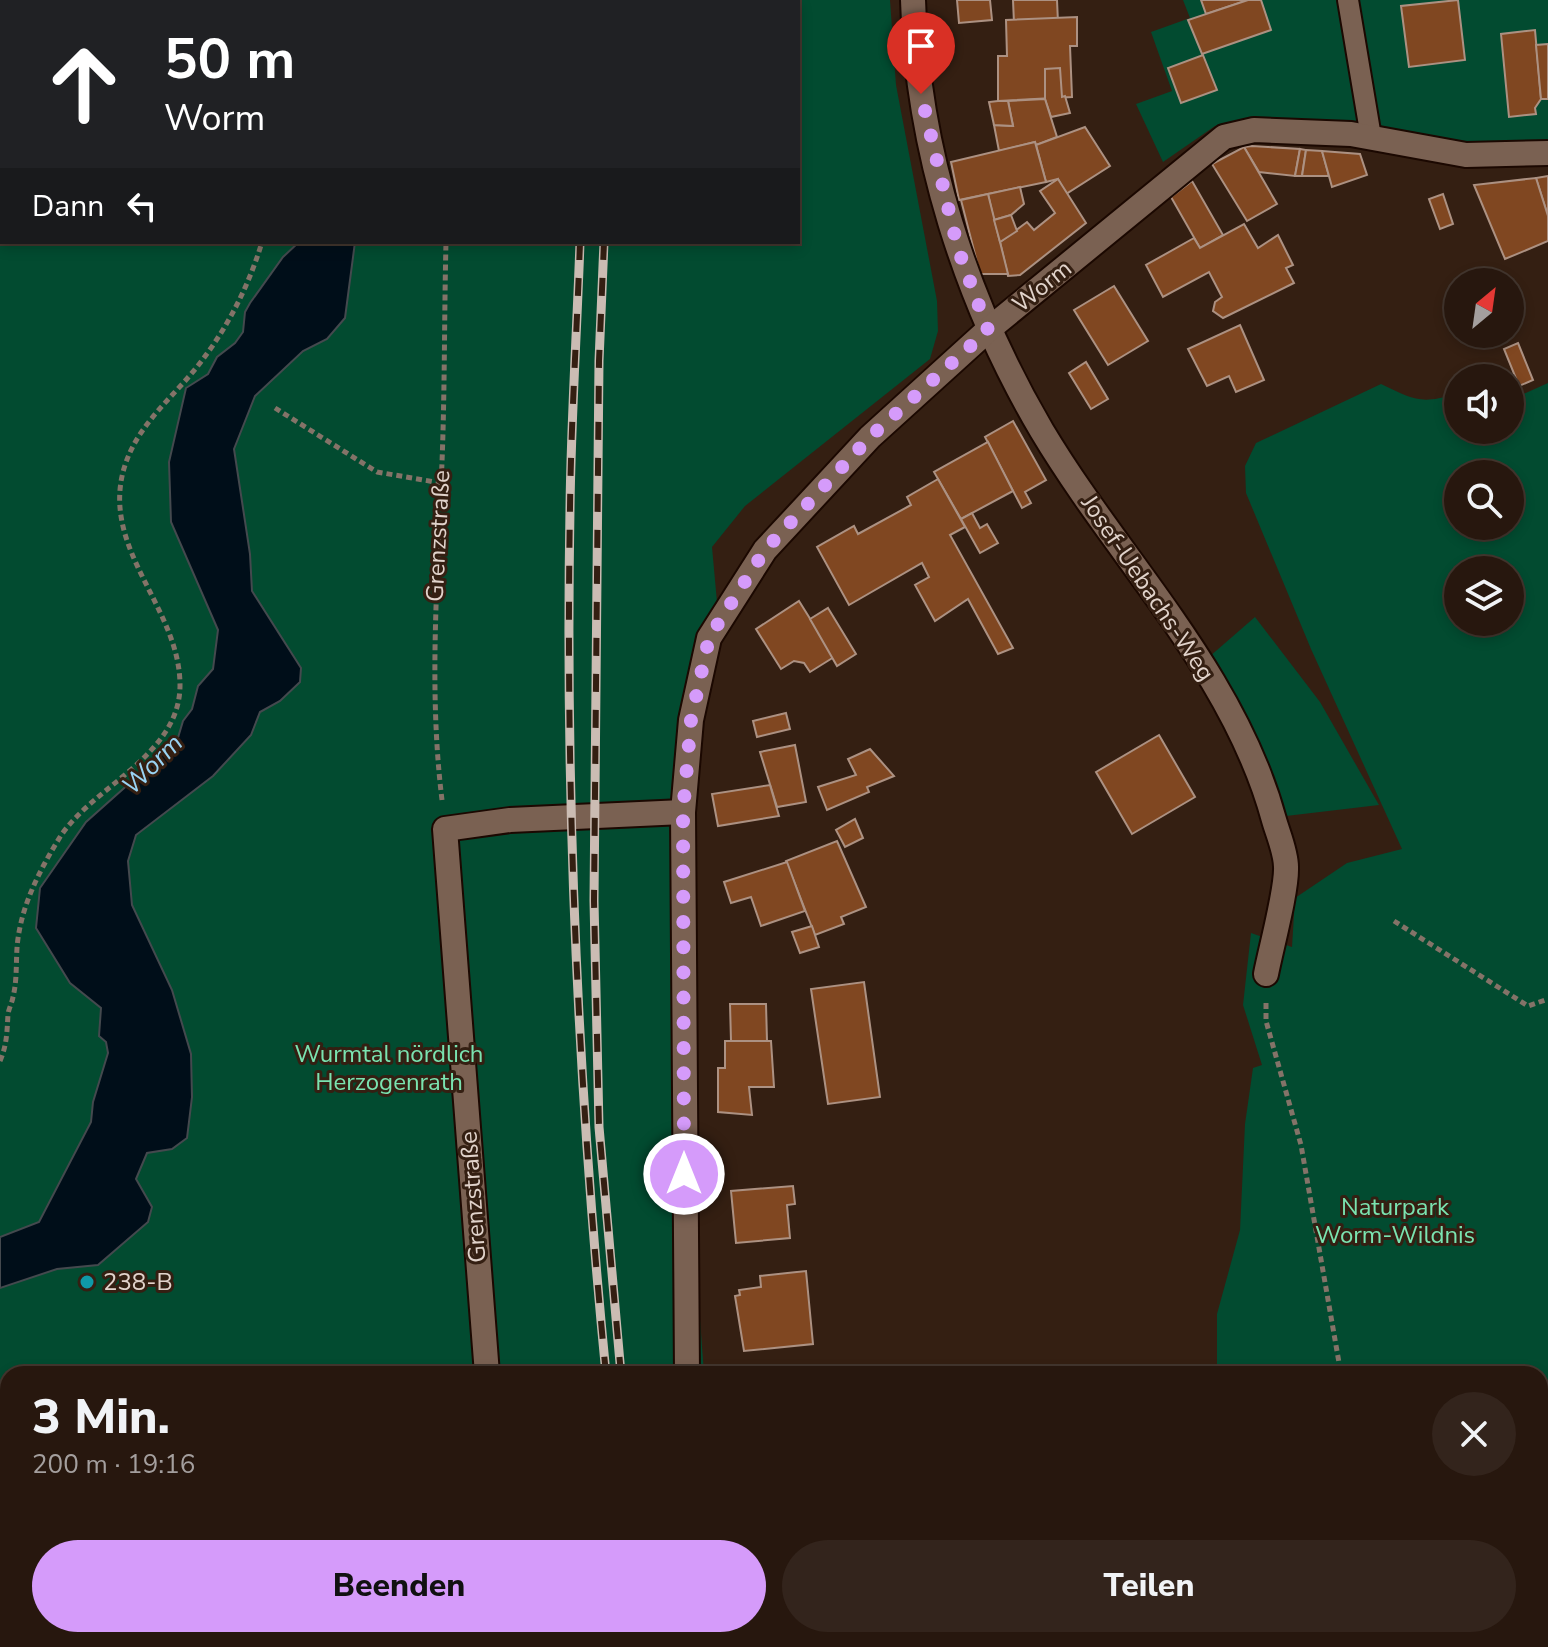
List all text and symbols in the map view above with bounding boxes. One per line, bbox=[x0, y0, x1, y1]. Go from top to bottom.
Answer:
pin bbox=[887, 12, 955, 94]
text: 50 m bbox=[164, 21, 295, 98]
icon: arrive bbox=[899, 24, 943, 68]
icon: ahead bbox=[32, 32, 136, 136]
text: Worm bbox=[164, 94, 265, 143]
icon: left bbox=[120, 184, 164, 228]
text: Dann bbox=[32, 186, 104, 227]
street label: Worm bbox=[1006, 252, 1078, 320]
north arrow bbox=[1444, 268, 1524, 348]
map controls bbox=[1444, 268, 1524, 636]
button: sound bbox=[1444, 364, 1524, 444]
button: search bbox=[1444, 460, 1524, 540]
street label: Grenzstraße bbox=[419, 469, 457, 603]
street label: Josef-Uebachs-Weg bbox=[1073, 488, 1222, 687]
button: layers bbox=[1444, 556, 1524, 636]
water label: Worm bbox=[114, 726, 191, 803]
park label: Wurmtal nördlich Herzogenrath bbox=[294, 1038, 484, 1098]
street label: Grenzstraße bbox=[452, 1130, 494, 1264]
position arrow bbox=[642, 1132, 726, 1216]
park label: Naturpark Worm-Wildnis bbox=[1315, 1191, 1475, 1251]
place label: 238-B bbox=[103, 1266, 173, 1298]
marker: 238-B bbox=[78, 1273, 96, 1291]
text: 3 Min. bbox=[32, 1384, 170, 1450]
button: close bbox=[1432, 1392, 1516, 1476]
text: 200 m · 19:16 bbox=[32, 1447, 195, 1482]
button: Beenden bbox=[32, 1540, 766, 1632]
button: Teilen bbox=[782, 1540, 1516, 1632]

